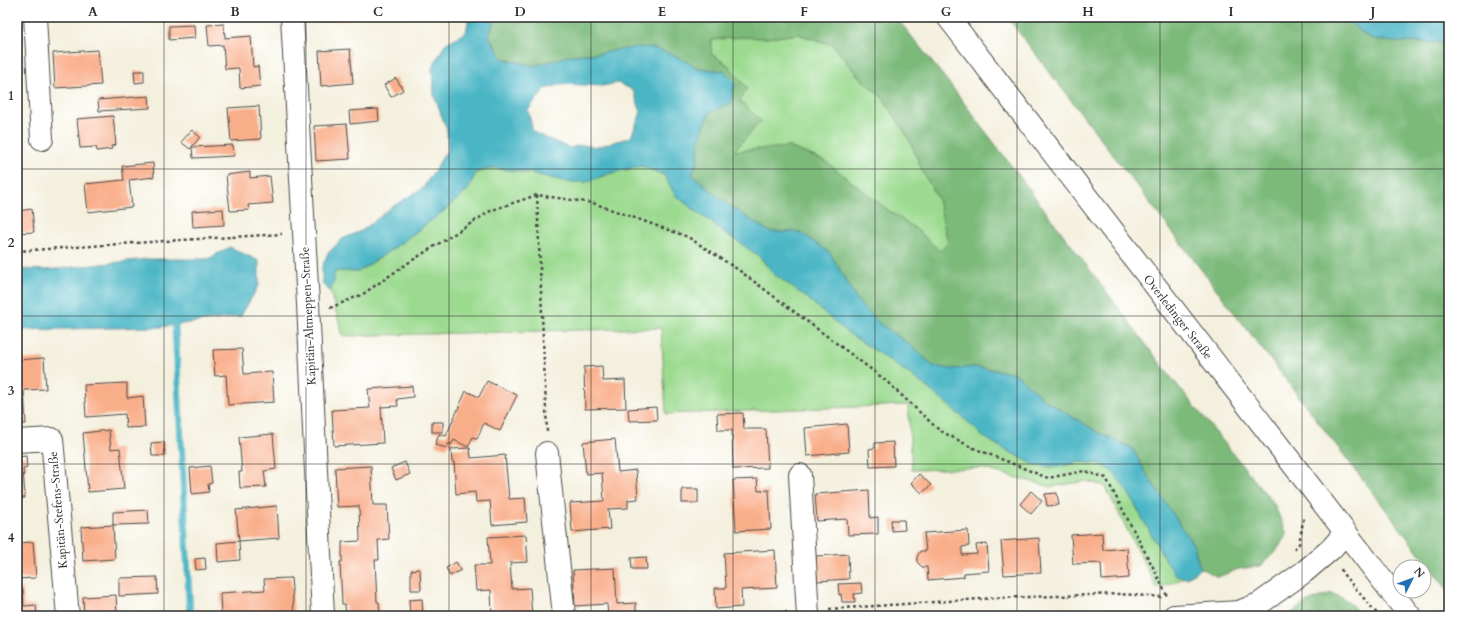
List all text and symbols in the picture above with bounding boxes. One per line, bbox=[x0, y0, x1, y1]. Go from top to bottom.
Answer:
text: A bbox=[88, 3, 98, 21]
text: B bbox=[230, 3, 240, 21]
text: C bbox=[373, 3, 383, 21]
text: D bbox=[514, 3, 526, 21]
text: E bbox=[658, 3, 666, 21]
text: F bbox=[800, 3, 808, 21]
text: G bbox=[941, 3, 952, 21]
text: H bbox=[1082, 3, 1094, 21]
text: I bbox=[1228, 3, 1234, 21]
text: J bbox=[1369, 3, 1376, 21]
text: 1 bbox=[8, 87, 14, 105]
text: 2 bbox=[8, 234, 15, 252]
street label: Kapitän-Altmeppen-Straße bbox=[296, 246, 320, 386]
street label: Overledinger Straße bbox=[1140, 271, 1216, 363]
text: 3 bbox=[8, 382, 15, 400]
street label: Kapitän-Stefens-Straße bbox=[45, 451, 71, 569]
text: 4 bbox=[8, 529, 15, 547]
north arrow bbox=[1392, 559, 1432, 599]
text: N bbox=[1410, 564, 1428, 582]

